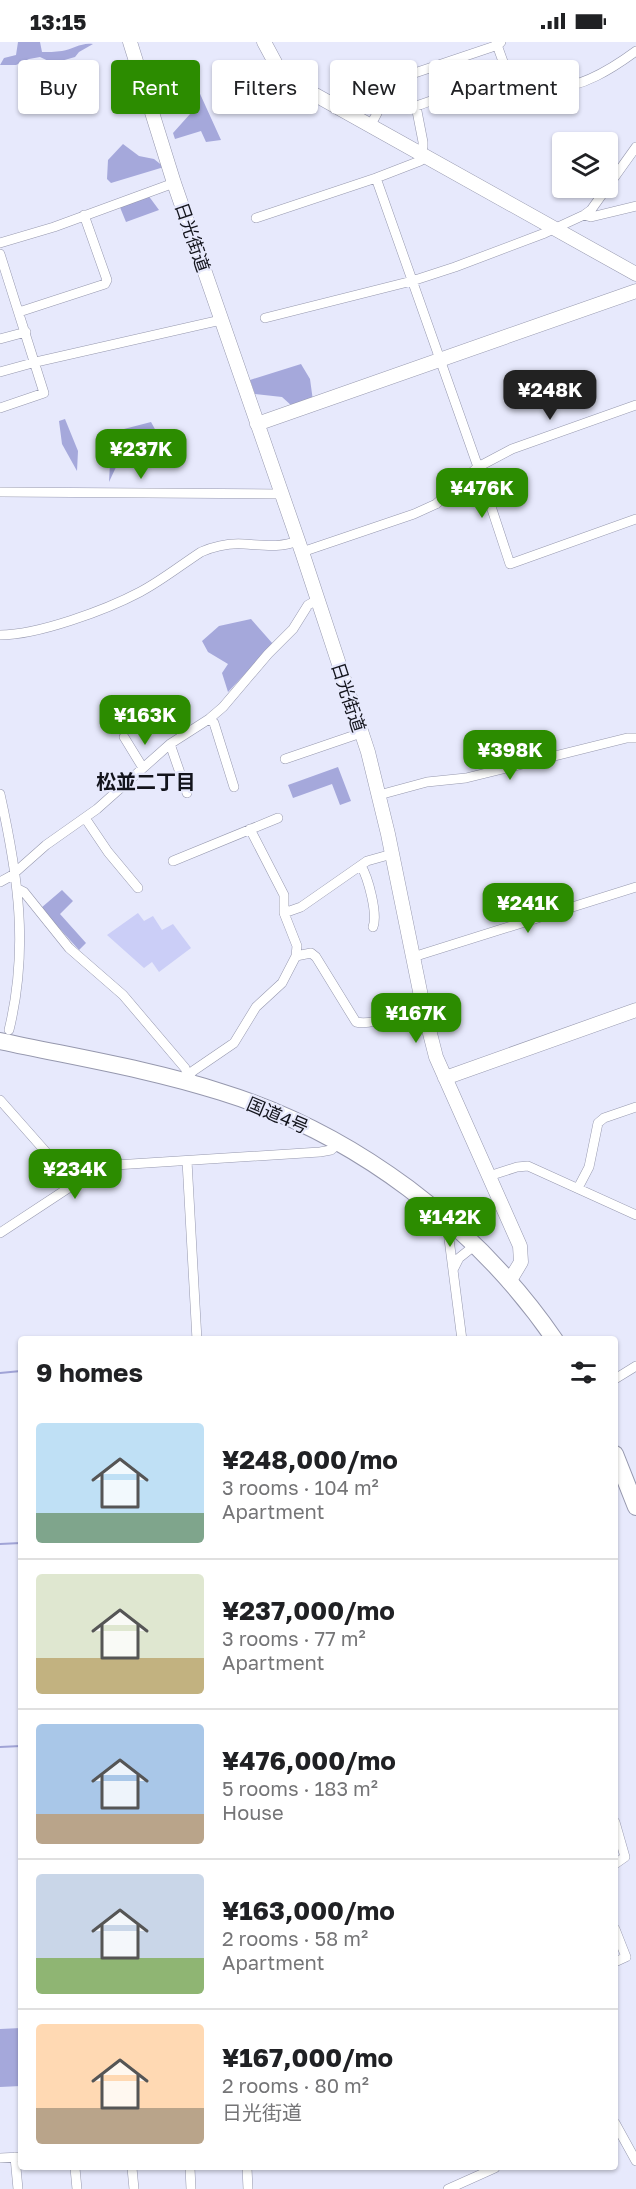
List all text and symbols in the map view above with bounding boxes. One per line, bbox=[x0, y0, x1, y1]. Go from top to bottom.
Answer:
text: 13:15 bbox=[30, 8, 87, 35]
chip: Buy bbox=[18, 60, 99, 114]
chip: Rent bbox=[111, 60, 200, 114]
chip: Filters bbox=[212, 60, 318, 114]
chip: New bbox=[330, 60, 417, 114]
chip: Apartment bbox=[429, 60, 579, 114]
map controls bbox=[552, 132, 618, 198]
button: layers bbox=[552, 132, 618, 198]
street label: 日光街道 bbox=[171, 199, 215, 275]
pin: ¥248K bbox=[508, 370, 592, 421]
text: ¥248K bbox=[517, 377, 583, 401]
pin: ¥237K bbox=[99, 429, 183, 480]
text: ¥237K bbox=[110, 436, 173, 460]
pin: ¥476K bbox=[440, 468, 524, 519]
text: ¥476K bbox=[450, 475, 514, 499]
street label: 日光街道 bbox=[327, 659, 371, 735]
pin: ¥163K bbox=[103, 695, 187, 746]
text: ¥163K bbox=[114, 702, 176, 726]
pin: ¥398K bbox=[468, 730, 552, 781]
text: ¥398K bbox=[477, 737, 543, 761]
district label: 松並二丁目 bbox=[96, 769, 196, 793]
pin: ¥241K bbox=[486, 883, 570, 934]
text: ¥241K bbox=[497, 890, 559, 914]
pin: ¥167K bbox=[374, 993, 458, 1044]
text: ¥167K bbox=[385, 1000, 447, 1024]
street label: 国道4号 bbox=[244, 1092, 312, 1138]
pin: ¥234K bbox=[33, 1149, 117, 1200]
text: ¥234K bbox=[43, 1156, 107, 1180]
pin: ¥142K bbox=[408, 1197, 492, 1248]
text: ¥142K bbox=[419, 1204, 481, 1228]
icon: filters bbox=[567, 1356, 600, 1389]
text: 9 homes bbox=[36, 1357, 143, 1388]
text: ¥248,000/mo bbox=[222, 1444, 398, 1475]
icon: home bbox=[84, 1447, 156, 1519]
text: 3 rooms · 104 m² bbox=[222, 1475, 379, 1499]
text: Apartment bbox=[222, 1499, 325, 1523]
text: ¥237,000/mo bbox=[222, 1595, 395, 1626]
icon: home bbox=[84, 1598, 156, 1670]
text: 3 rooms · 77 m² bbox=[222, 1626, 366, 1650]
text: Apartment bbox=[222, 1650, 325, 1674]
text: ¥476,000/mo bbox=[222, 1745, 396, 1776]
icon: home bbox=[84, 1748, 156, 1820]
text: 5 rooms · 183 m² bbox=[222, 1776, 378, 1800]
text: House bbox=[222, 1800, 284, 1824]
text: ¥163,000/mo bbox=[222, 1895, 395, 1926]
icon: home bbox=[84, 1898, 156, 1970]
text: 2 rooms · 58 m² bbox=[222, 1926, 368, 1950]
text: Apartment bbox=[222, 1950, 325, 1974]
text: ¥167,000/mo bbox=[222, 2042, 393, 2073]
icon: home bbox=[84, 2048, 156, 2120]
text: 2 rooms · 80 m² bbox=[222, 2073, 369, 2097]
text: 日光街道 bbox=[222, 2100, 302, 2124]

